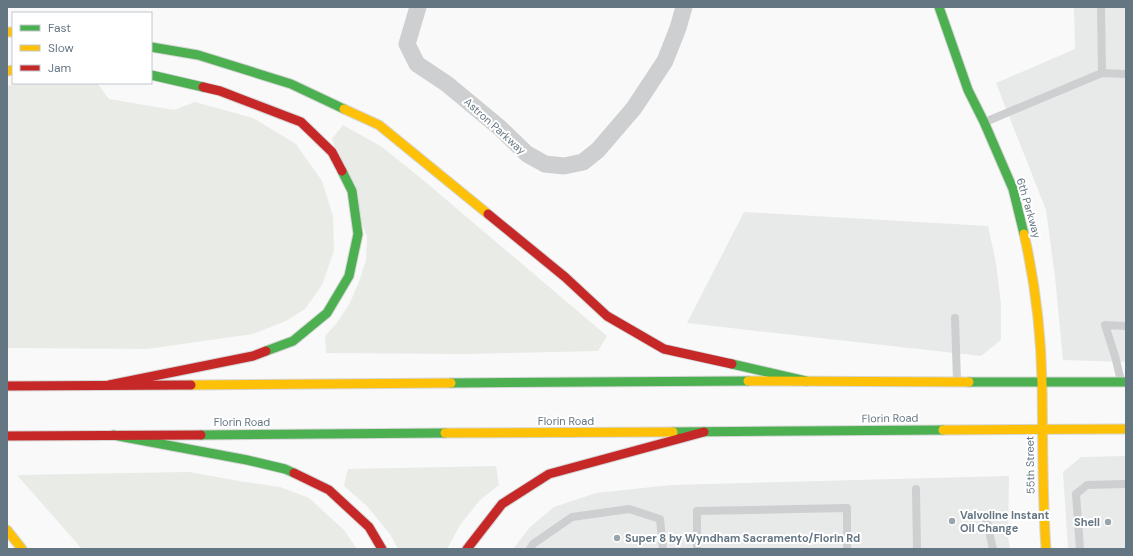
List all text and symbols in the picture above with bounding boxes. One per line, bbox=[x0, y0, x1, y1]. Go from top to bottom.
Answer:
legend bbox=[12, 12, 152, 84]
text: Fast bbox=[48, 20, 71, 36]
text: Slow bbox=[48, 40, 74, 56]
text: Jam bbox=[48, 60, 71, 76]
street label: Astron Parkway bbox=[461, 95, 529, 157]
street label: 6th Parkway bbox=[1014, 176, 1044, 240]
street label: Florin Road bbox=[862, 411, 918, 425]
street label: Florin Road bbox=[538, 414, 594, 428]
street label: Florin Road bbox=[214, 415, 270, 429]
street label: 55th Street bbox=[1022, 436, 1038, 494]
place label: Valvoline Instant Oil Change bbox=[960, 508, 1050, 535]
place label: Shell bbox=[1074, 515, 1100, 529]
marker: Valvoline Instant Oil Change bbox=[947, 516, 957, 526]
marker: Shell bbox=[1103, 517, 1113, 527]
place label: Super 8 by Wyndham Sacramento/Florin Rd bbox=[625, 531, 860, 545]
marker: Super 8 by Wyndham Sacramento/Florin Rd bbox=[612, 533, 622, 543]

